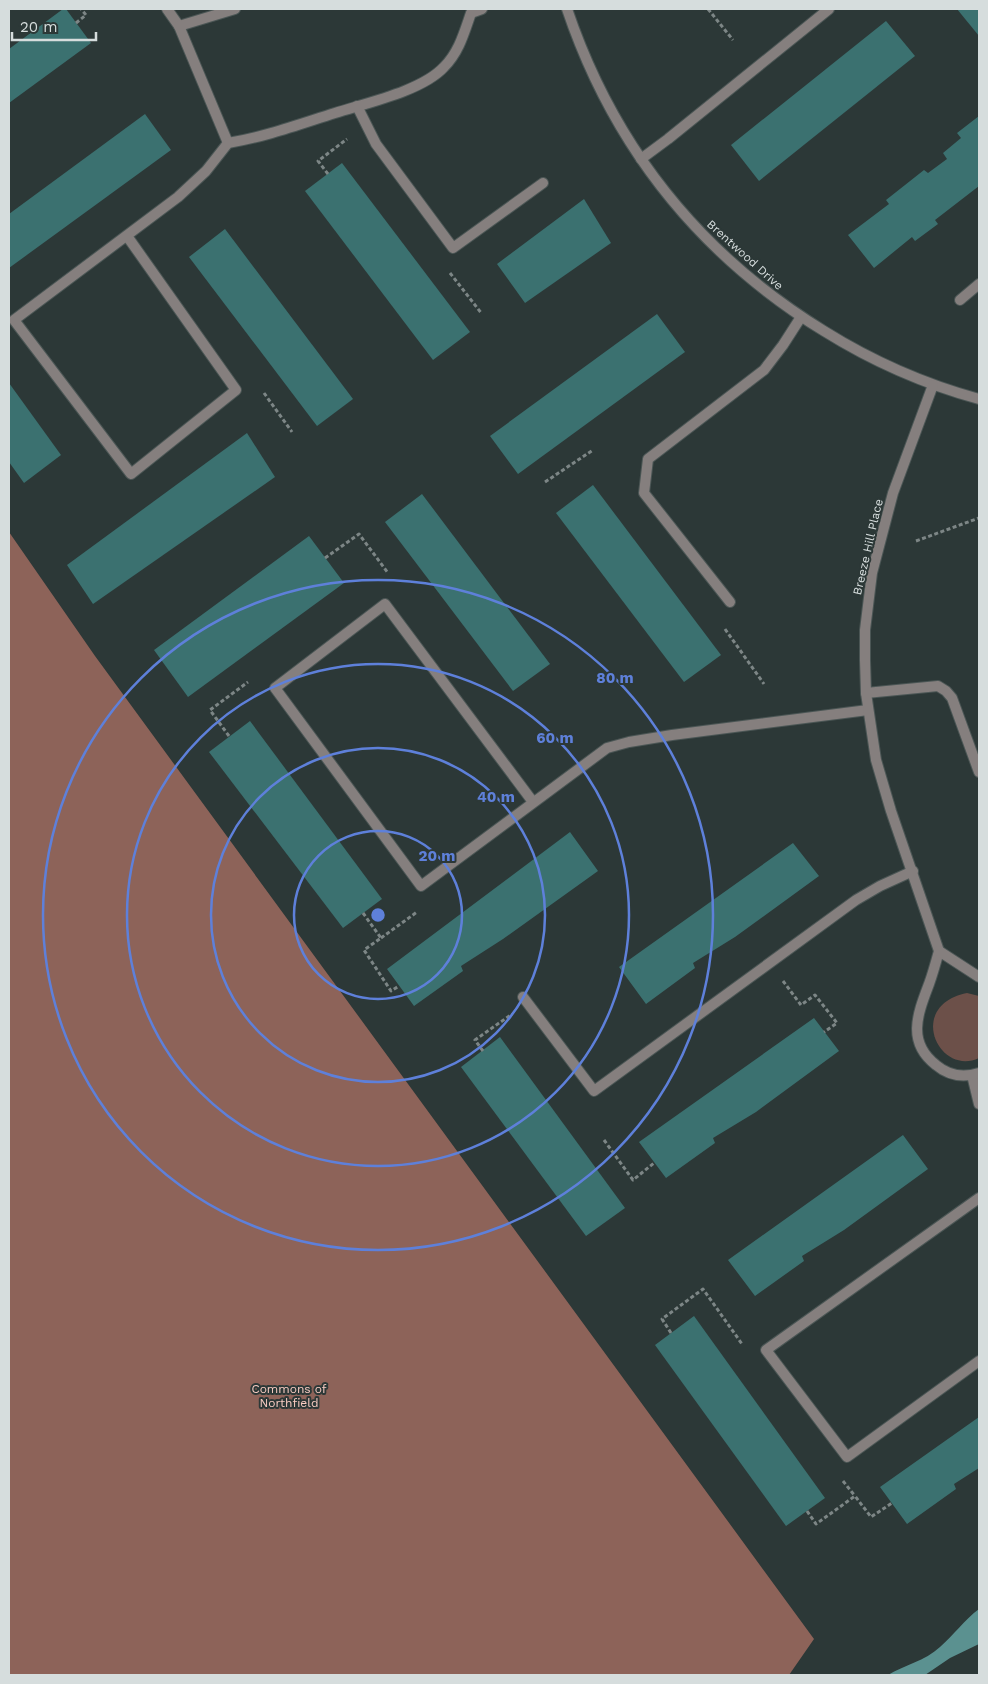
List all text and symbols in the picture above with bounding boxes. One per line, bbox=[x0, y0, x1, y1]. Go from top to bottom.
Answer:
scale bar bbox=[12, 10, 96, 42]
text: 20 m bbox=[20, 18, 58, 36]
street label: Brentwood Drive bbox=[704, 217, 786, 293]
street label: Breeze Hill Place bbox=[850, 498, 886, 596]
text: 80 m bbox=[596, 669, 634, 687]
text: 60 m bbox=[536, 729, 574, 747]
text: 40 m bbox=[477, 788, 515, 806]
text: 20 m bbox=[418, 847, 456, 865]
centre of rings bbox=[369, 906, 387, 924]
park label: Commons of Northfield bbox=[251, 1382, 327, 1410]

